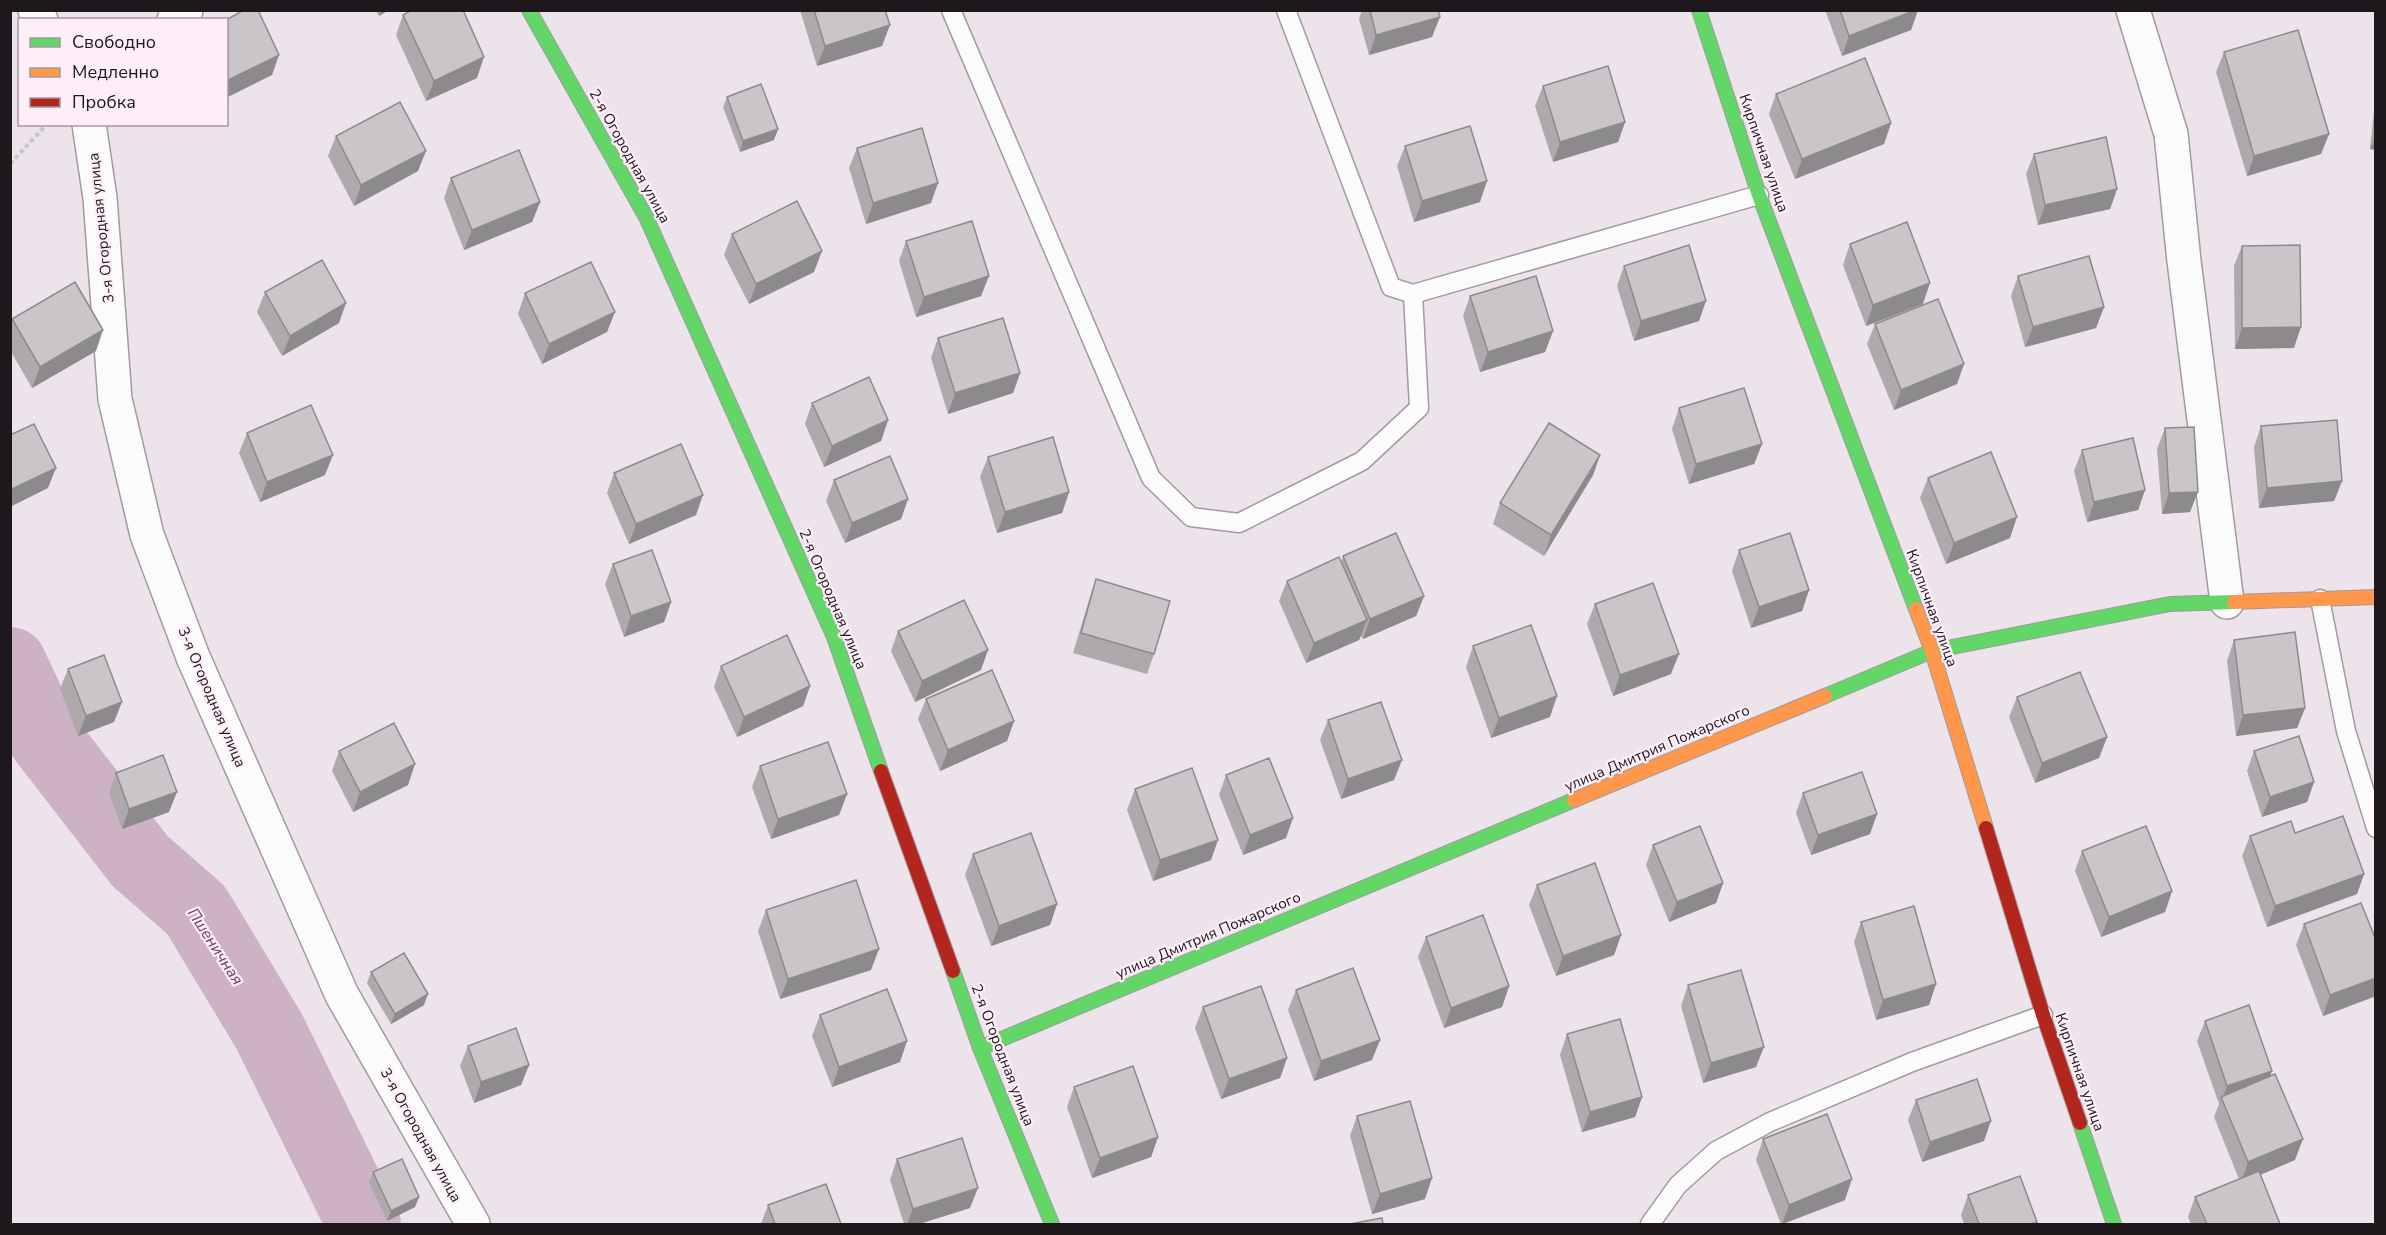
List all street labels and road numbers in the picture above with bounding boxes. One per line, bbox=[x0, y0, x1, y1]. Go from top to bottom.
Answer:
street label: 2-я Огородная улица bbox=[585, 85, 675, 227]
street label: Кирпичная улица bbox=[1734, 91, 1794, 215]
street label: 3-я Огородная улица bbox=[83, 152, 119, 304]
street label: 2-я Огородная улица bbox=[794, 526, 872, 672]
street label: Кирпичная улица bbox=[1901, 546, 1963, 670]
street label: 3-я Огородная улица bbox=[173, 624, 251, 770]
street label: улица Дмитрия Пожарского bbox=[1561, 700, 1753, 796]
street label: улица Дмитрия Пожарского bbox=[1112, 887, 1304, 983]
street label: 2-я Огородная улица bbox=[967, 981, 1039, 1129]
street label: Кирпичная улица bbox=[2050, 1010, 2110, 1134]
street label: 3-я Огородная улица bbox=[376, 1064, 466, 1206]

